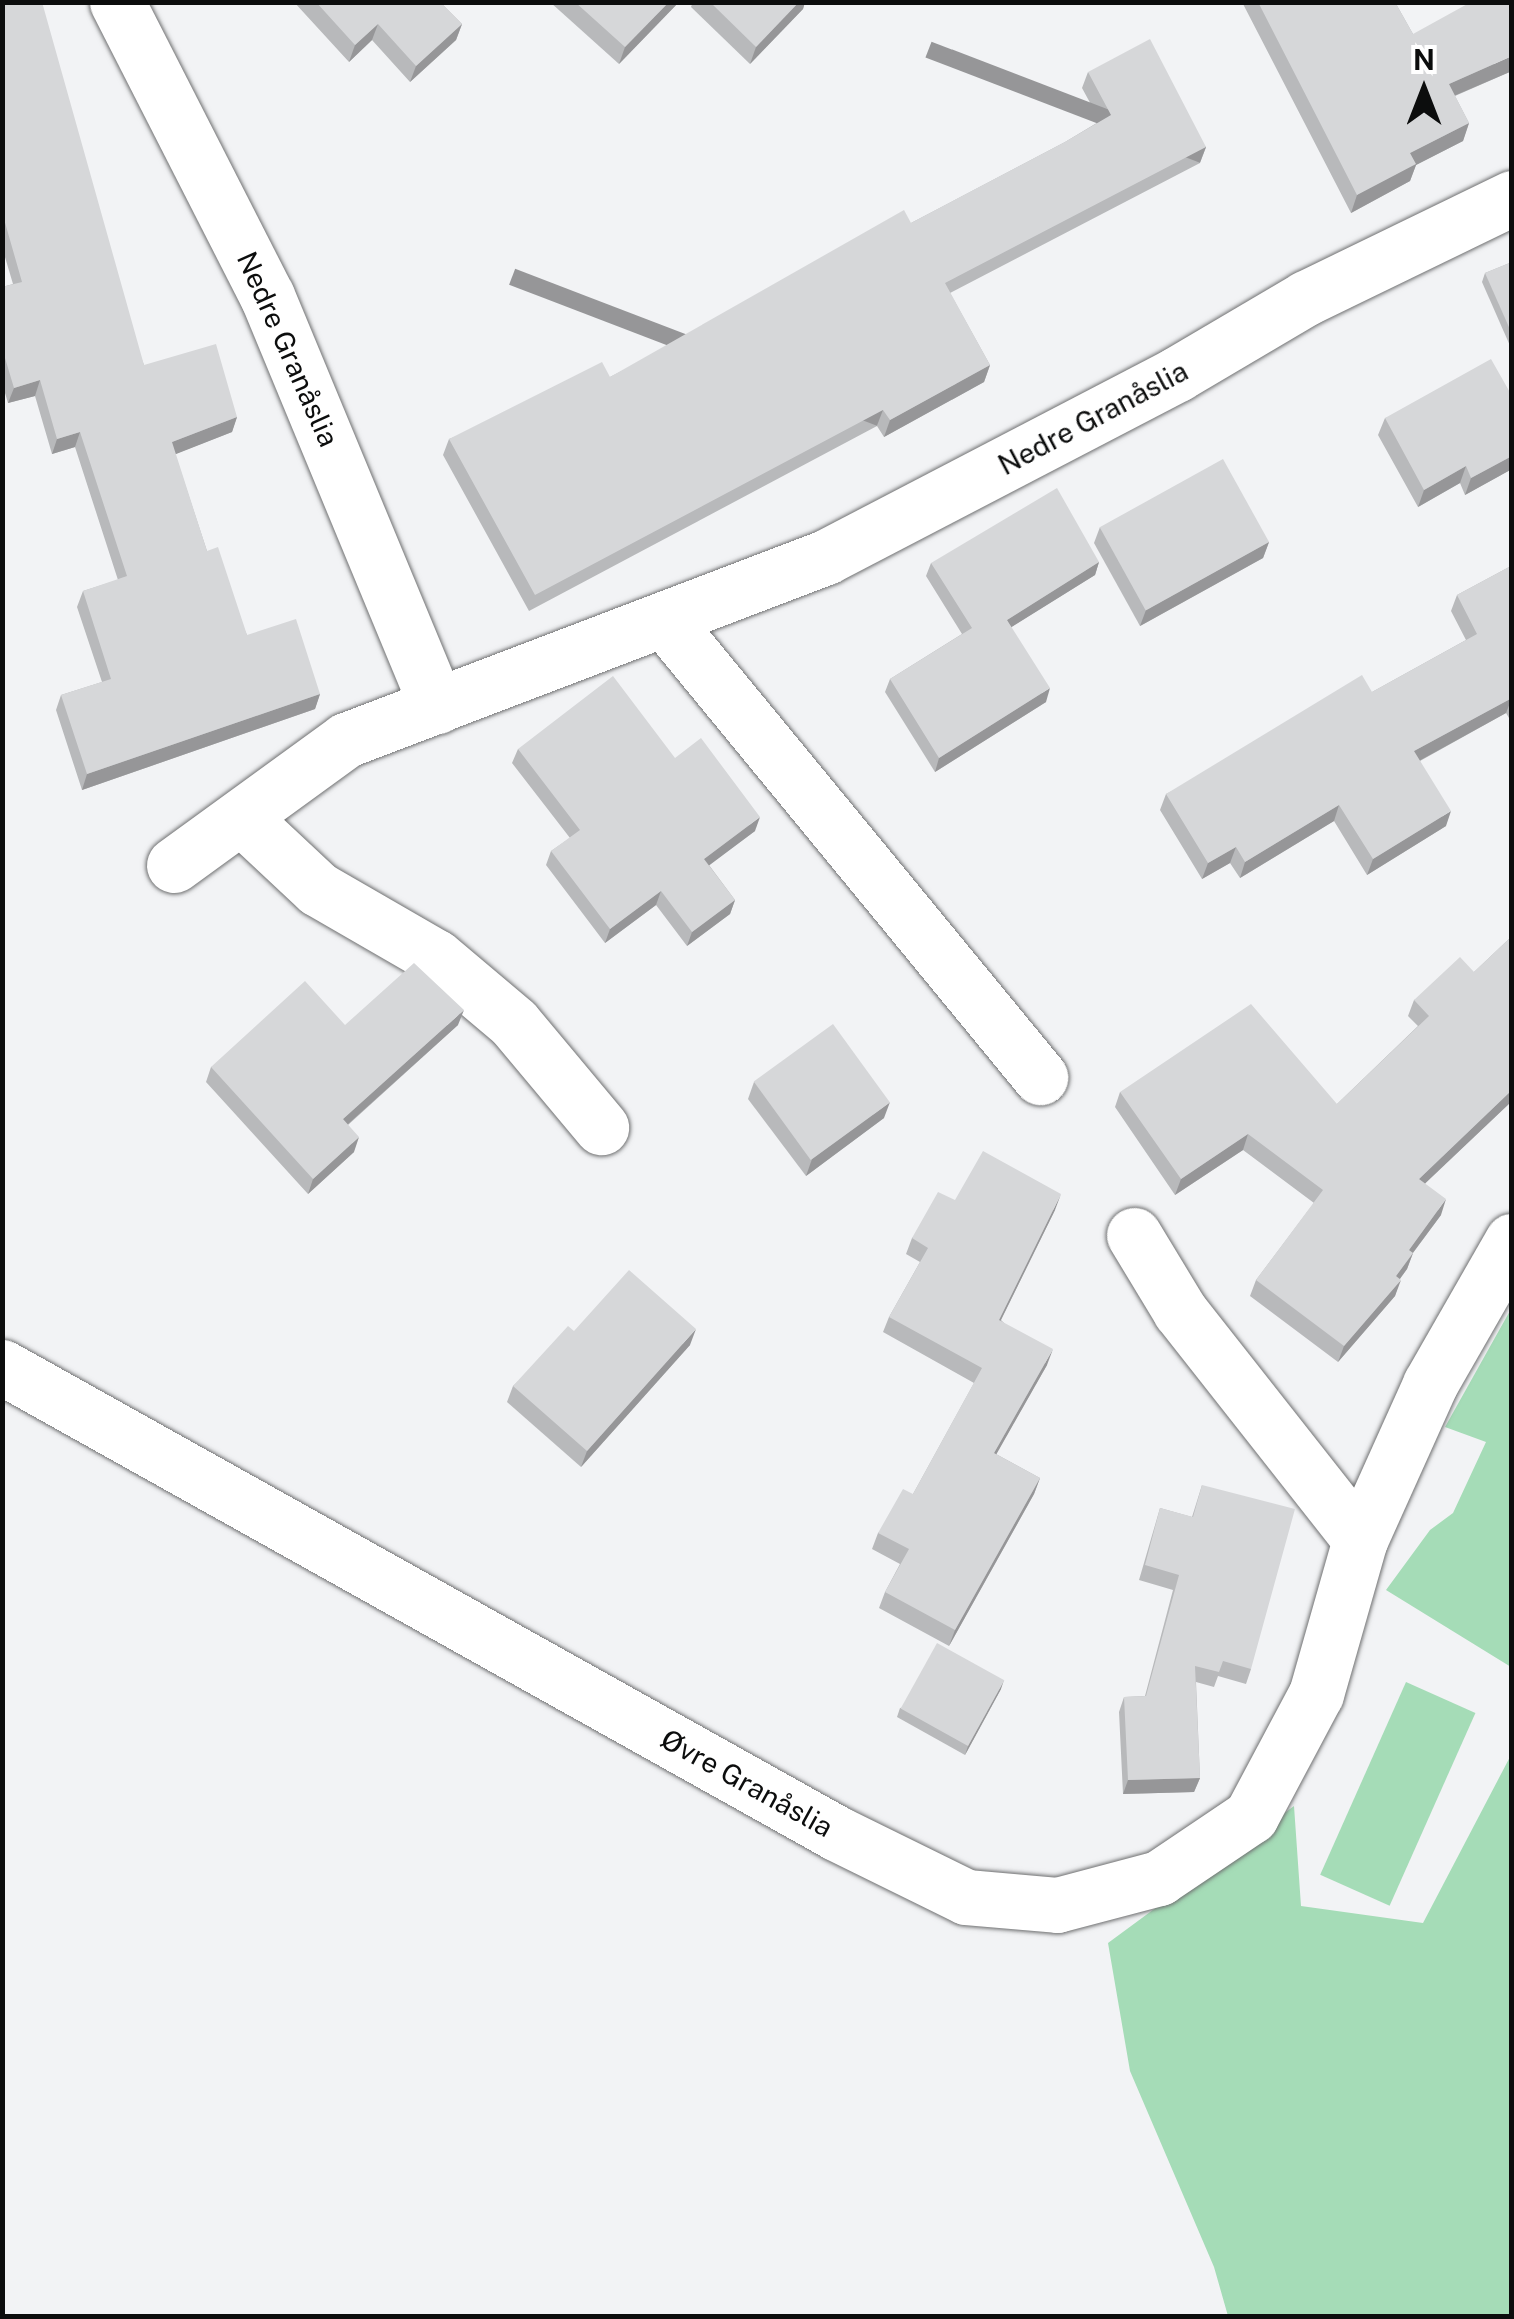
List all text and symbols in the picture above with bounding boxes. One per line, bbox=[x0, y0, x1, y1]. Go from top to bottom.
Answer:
north arrow bbox=[1374, 40, 1474, 140]
text: N bbox=[1413, 43, 1435, 76]
street label: Nedre Granåslia bbox=[230, 246, 346, 452]
street label: Nedre Granåslia bbox=[992, 354, 1194, 482]
street label: Øvre Granåslia bbox=[655, 1722, 839, 1844]

